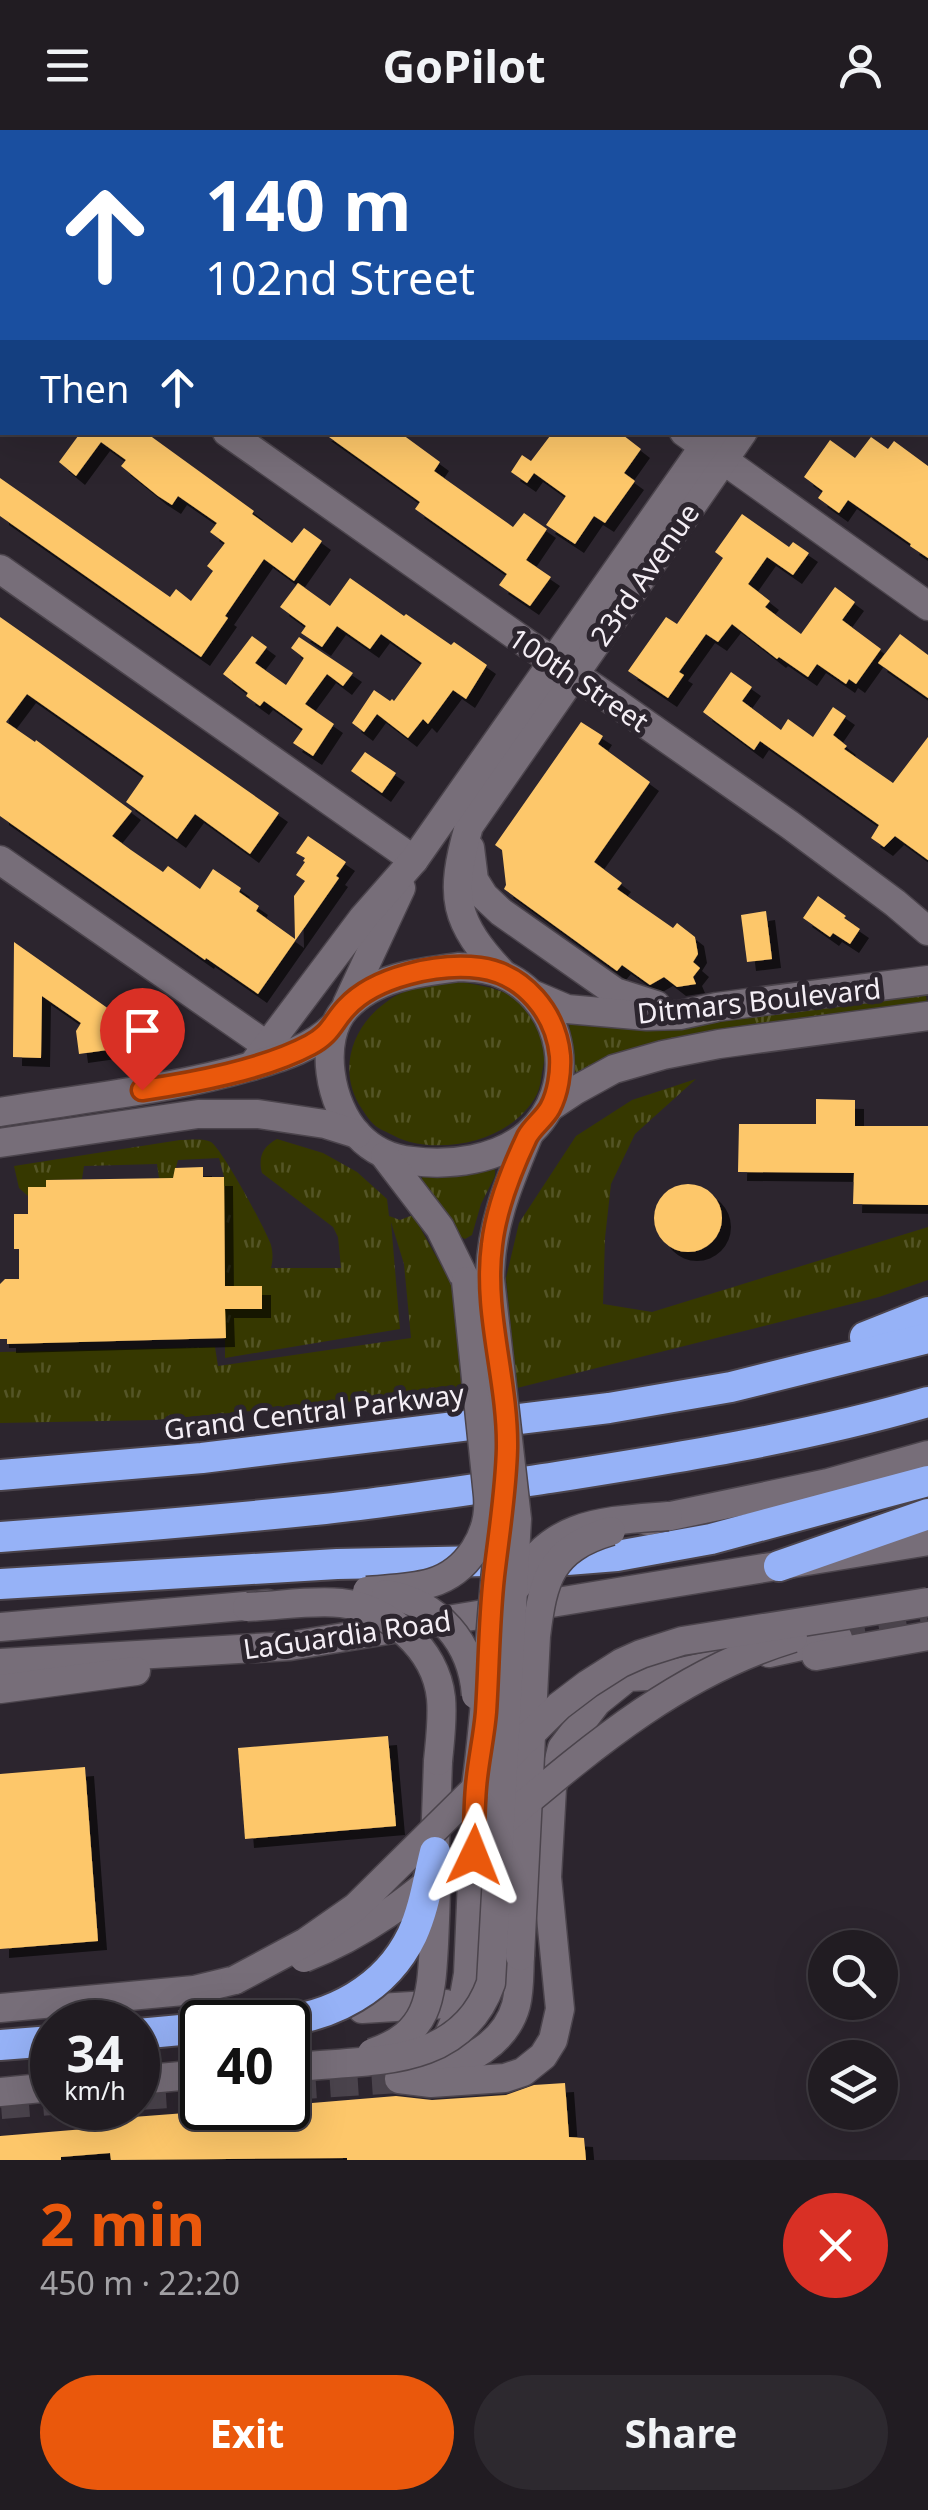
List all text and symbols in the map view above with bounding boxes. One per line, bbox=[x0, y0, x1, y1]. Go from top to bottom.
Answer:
text: GoPilot bbox=[382, 35, 546, 96]
icon: menu bbox=[40, 38, 95, 93]
icon: person bbox=[833, 38, 888, 93]
text: 140 m bbox=[205, 156, 412, 252]
icon: ahead bbox=[40, 170, 170, 300]
text: 102nd Street bbox=[205, 247, 475, 308]
icon: ahead bbox=[150, 360, 205, 415]
text: Then bbox=[40, 362, 130, 414]
street label: 23rd Avenue bbox=[581, 495, 707, 653]
street label: 100th Street bbox=[502, 618, 656, 740]
street label: Ditmars Boulevard bbox=[635, 968, 883, 1032]
pin bbox=[100, 988, 185, 1091]
icon: arrive bbox=[115, 1003, 170, 1058]
street label: Grand Central Parkway bbox=[162, 1374, 467, 1448]
street label: LaGuardia Road bbox=[241, 1601, 453, 1667]
position arrow bbox=[422, 1803, 526, 1907]
map controls bbox=[808, 1930, 898, 2130]
button: search bbox=[808, 1930, 898, 2020]
speed limit sign: 40 bbox=[180, 2000, 310, 2130]
text: 34 bbox=[66, 2019, 124, 2087]
button: layers bbox=[808, 2040, 898, 2130]
text: km/h bbox=[64, 2073, 126, 2107]
text: 2 min bbox=[40, 2182, 205, 2264]
button: close bbox=[783, 2193, 888, 2298]
text: 450 m · 22:20 bbox=[40, 2261, 240, 2304]
button: Exit bbox=[40, 2375, 454, 2490]
button: Share bbox=[474, 2375, 888, 2490]

